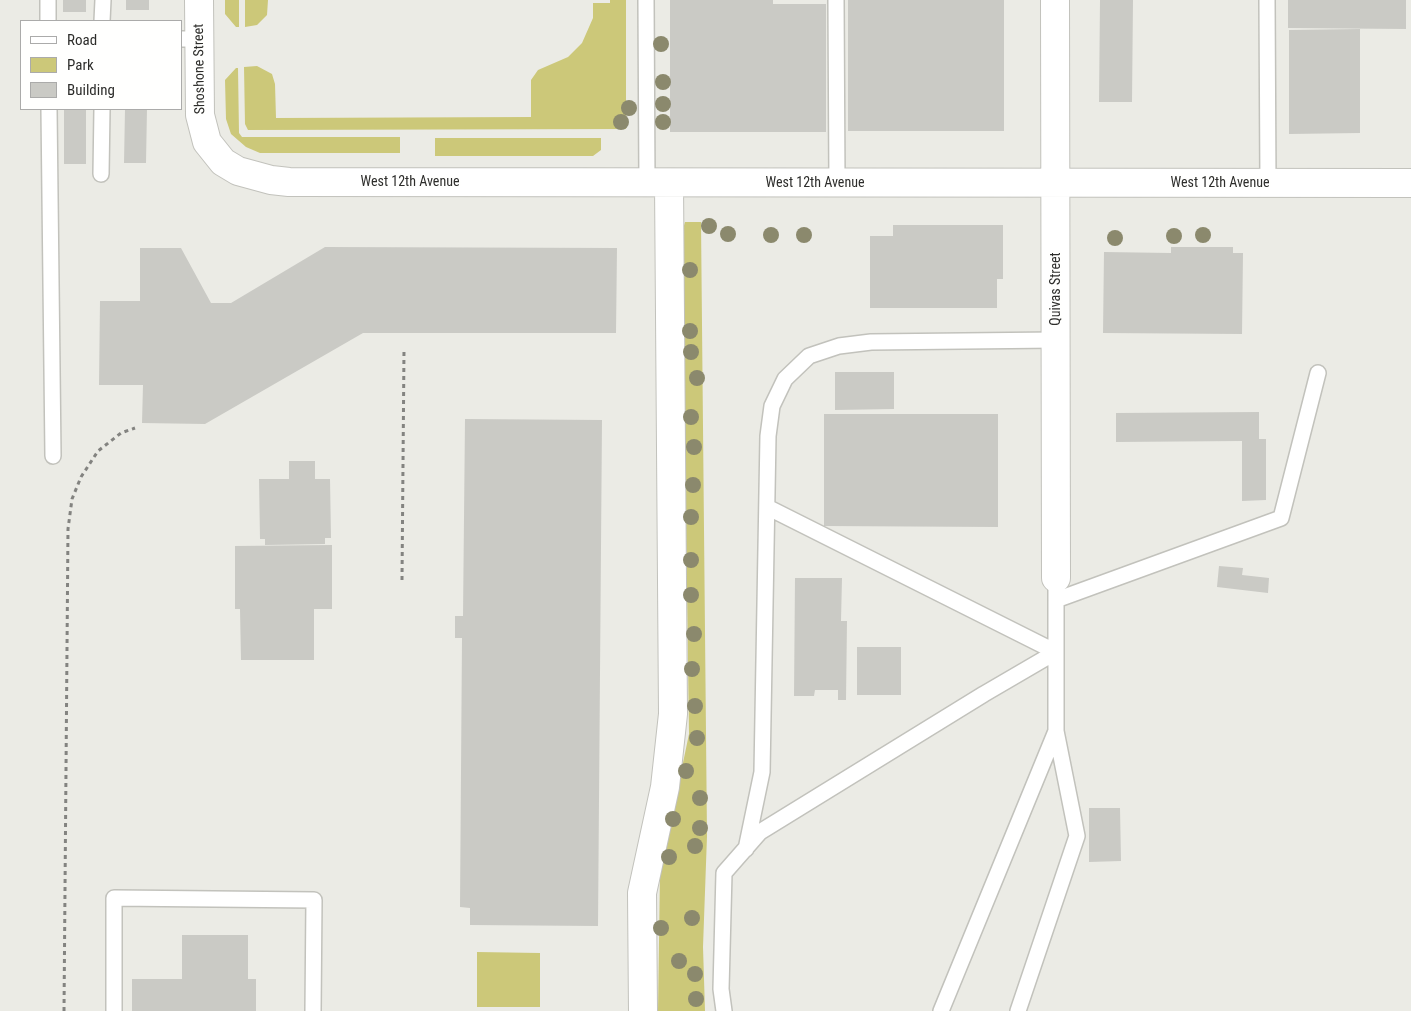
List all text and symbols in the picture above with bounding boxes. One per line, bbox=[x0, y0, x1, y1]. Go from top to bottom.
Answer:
legend bbox=[20, 20, 182, 110]
street label: Shoshone Street bbox=[191, 24, 209, 114]
text: Road bbox=[67, 31, 97, 49]
text: Park bbox=[67, 56, 94, 74]
text: Building bbox=[67, 81, 115, 99]
street label: West 12th Avenue bbox=[361, 174, 459, 190]
street label: West 12th Avenue bbox=[766, 175, 864, 191]
street label: West 12th Avenue bbox=[1171, 175, 1269, 191]
street label: Quivas Street bbox=[1048, 252, 1064, 326]

